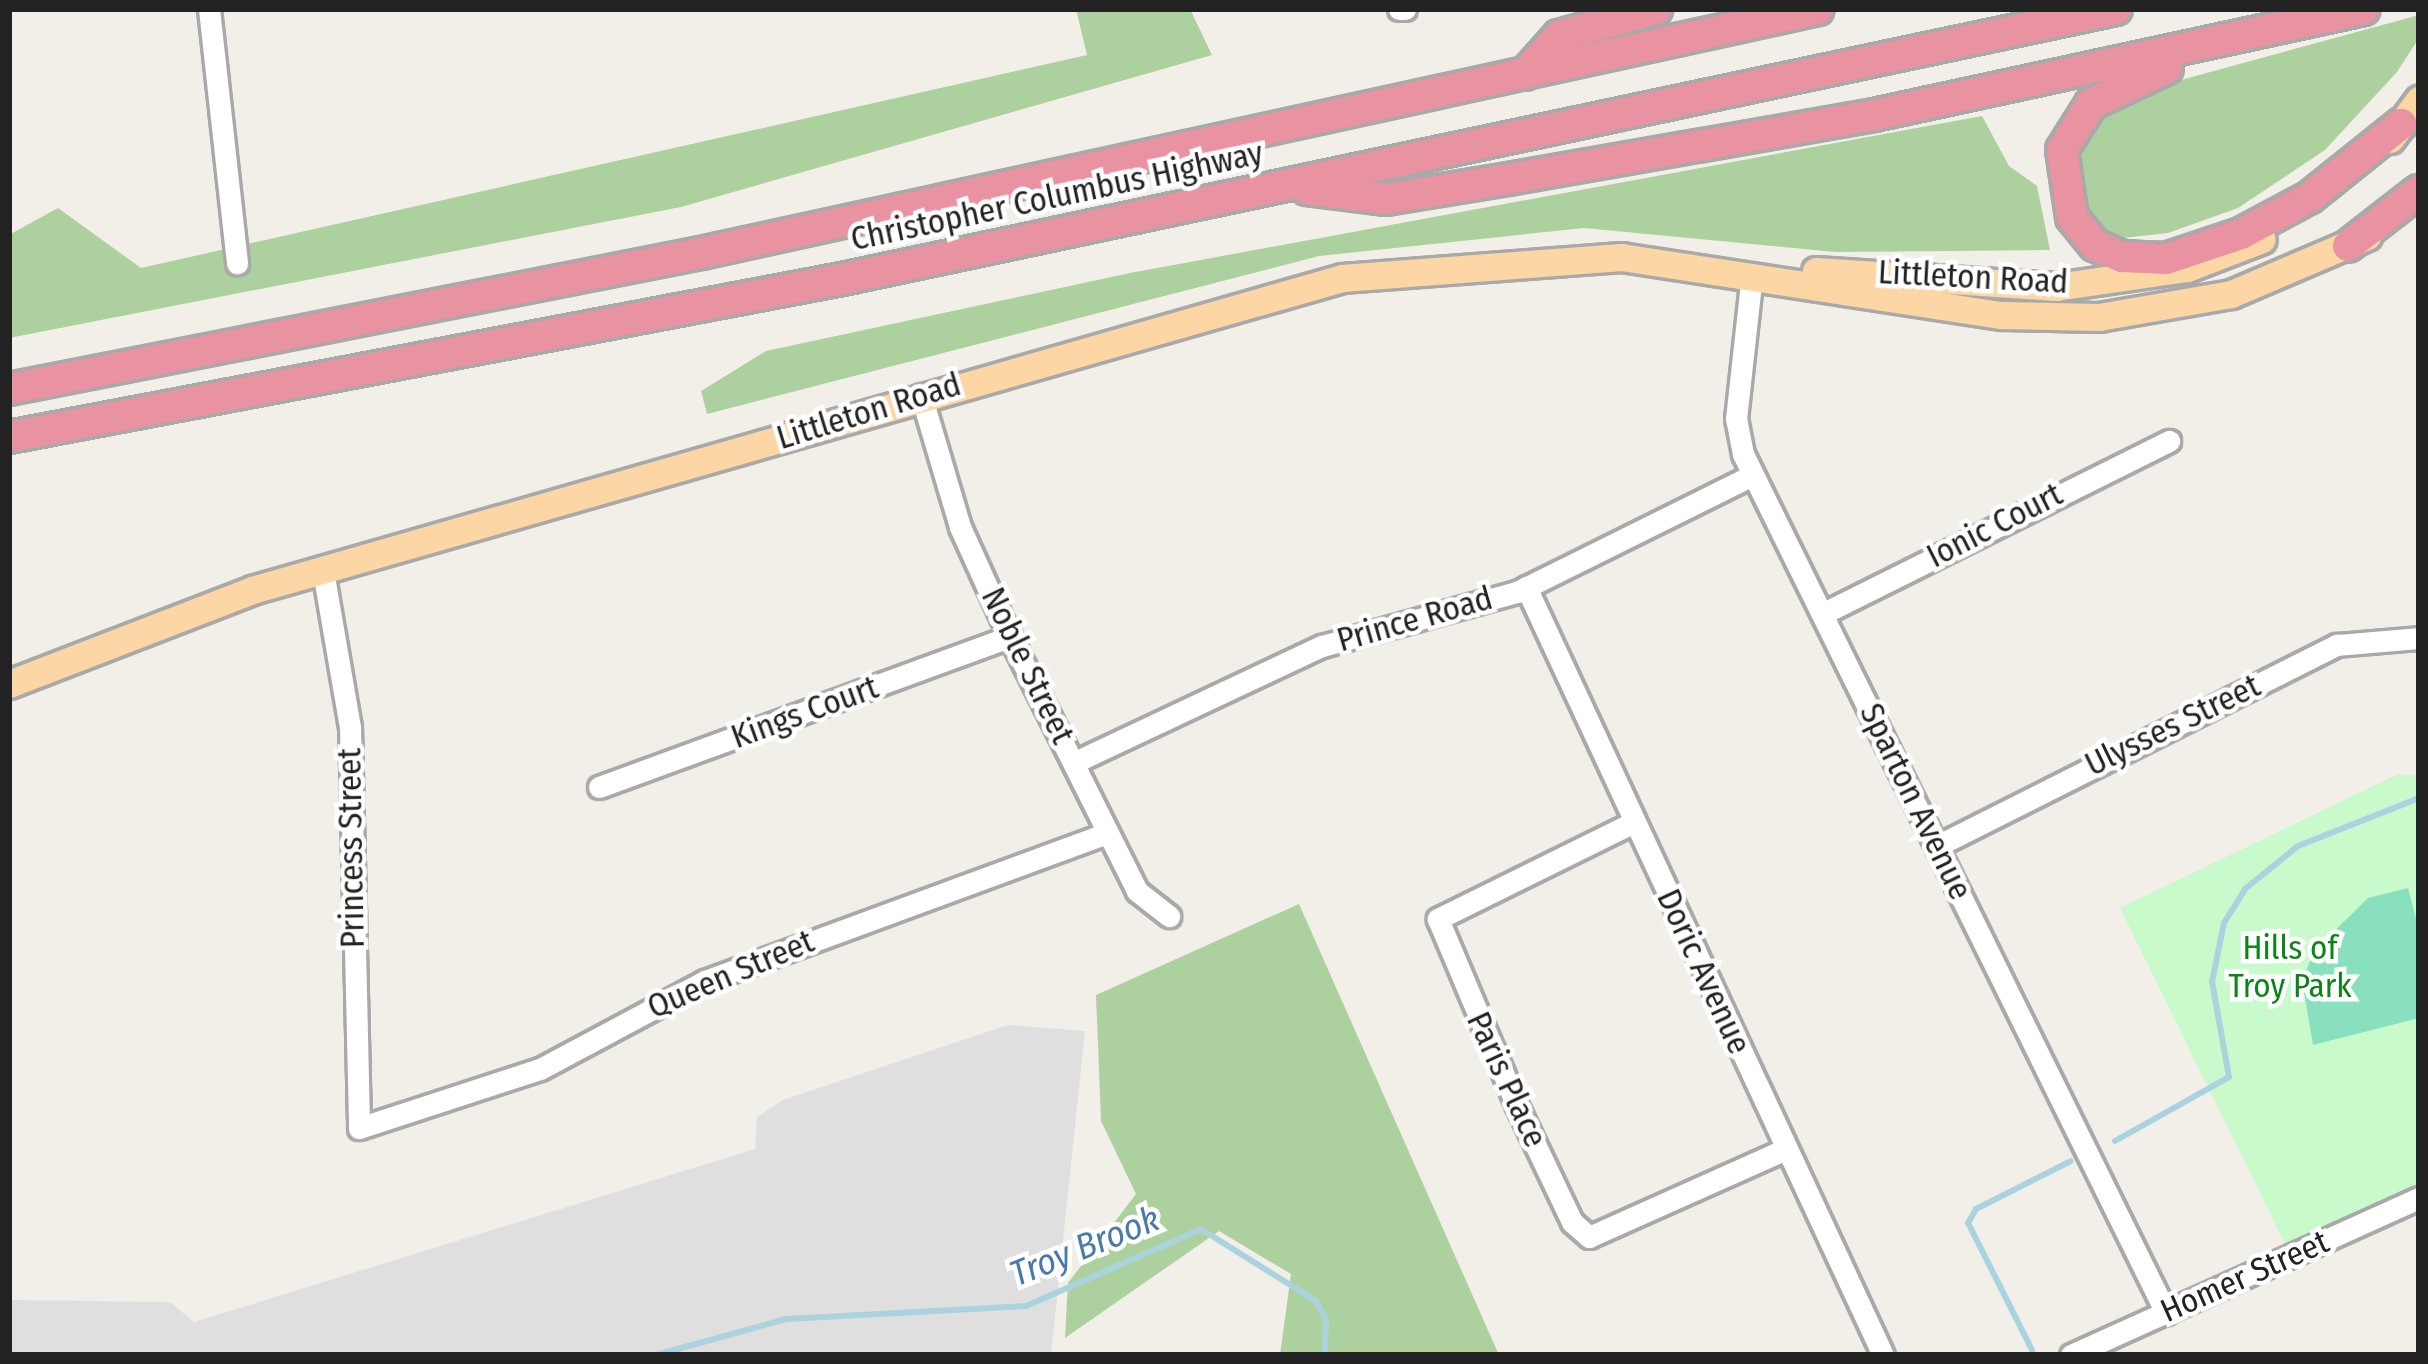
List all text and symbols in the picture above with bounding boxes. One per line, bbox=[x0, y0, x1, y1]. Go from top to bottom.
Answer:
street label: Christopher Columbus Highway bbox=[847, 134, 1267, 260]
street label: Littleton Road bbox=[1877, 253, 2069, 303]
street label: Littleton Road bbox=[772, 365, 966, 459]
street label: Ionic Court bbox=[1921, 475, 2069, 577]
street label: Prince Road bbox=[1333, 579, 1497, 661]
street label: Noble Street bbox=[972, 582, 1082, 750]
street label: Ulysses Street bbox=[2079, 667, 2267, 785]
street label: Kings Court bbox=[726, 668, 884, 758]
street label: Sparton Avenue bbox=[1850, 697, 1980, 907]
street label: Princess Street bbox=[330, 747, 374, 949]
street label: Doric Avenue bbox=[1648, 883, 1758, 1061]
street label: Queen Street bbox=[642, 922, 820, 1028]
park label: Hills of Troy Park bbox=[2228, 929, 2352, 1007]
street label: Paris Place bbox=[1457, 1006, 1555, 1154]
water label: Troy Brook bbox=[1004, 1198, 1166, 1296]
street label: Homer Street bbox=[2155, 1222, 2335, 1332]

